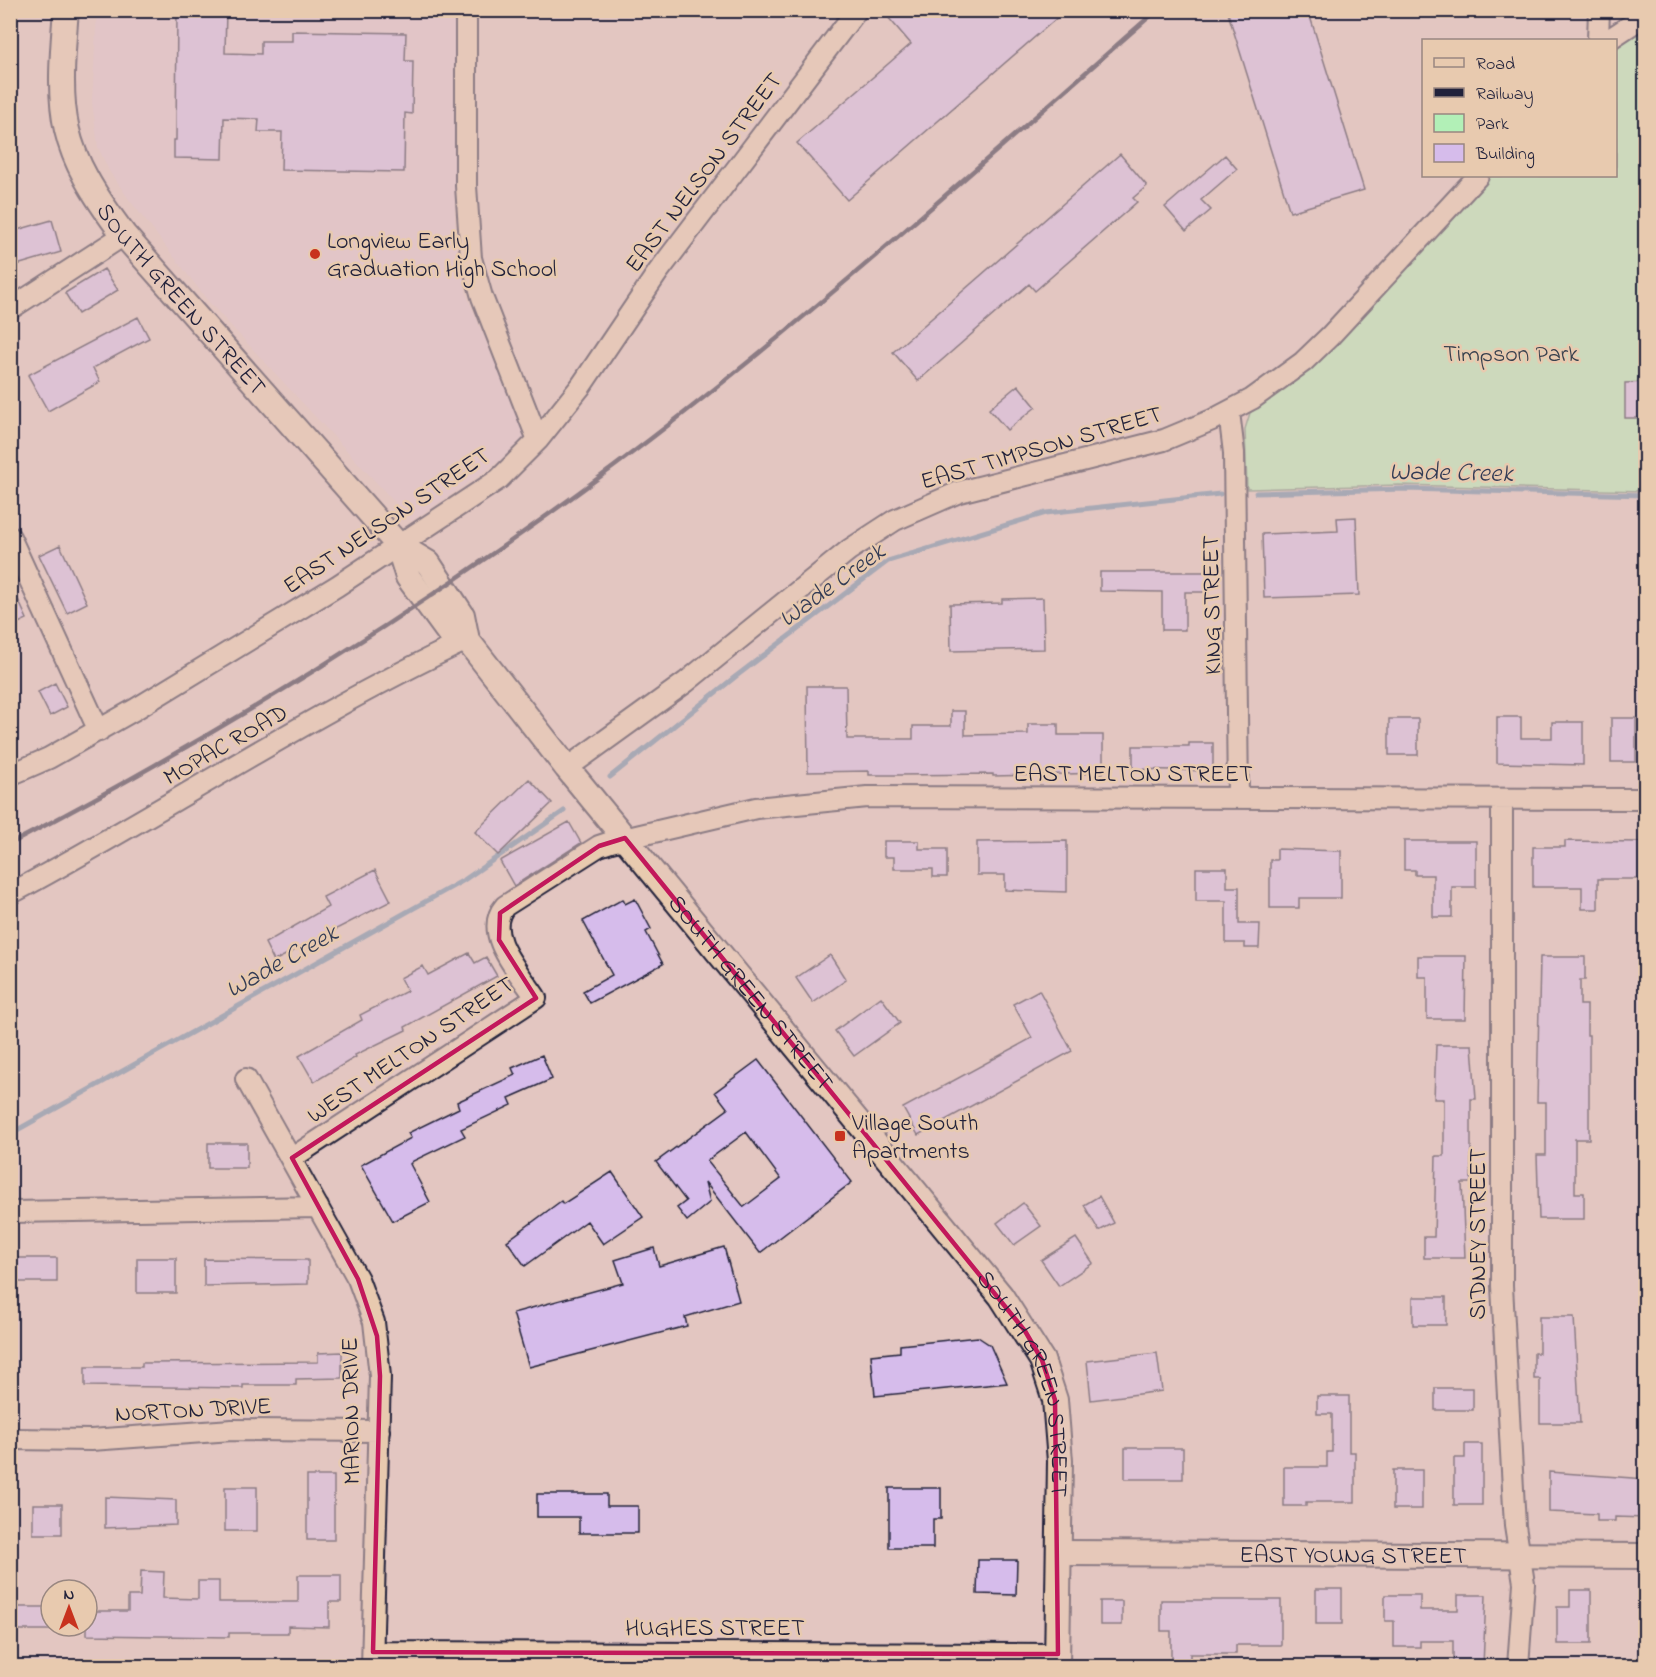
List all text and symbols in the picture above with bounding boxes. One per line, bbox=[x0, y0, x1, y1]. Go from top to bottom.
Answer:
legend bbox=[1422, 39, 1617, 177]
text: Road bbox=[1476, 52, 1515, 78]
street label: EAST NELSON STREET bbox=[618, 66, 792, 281]
text: Railway bbox=[1476, 82, 1533, 108]
text: Park bbox=[1476, 112, 1509, 138]
text: Building bbox=[1475, 142, 1535, 169]
street label: SOUTH GREEN STREET bbox=[86, 197, 274, 405]
place label: Longview Early Graduation High School bbox=[327, 225, 557, 288]
marker: Longview Early Graduation High School bbox=[308, 247, 322, 261]
park label: Timpson Park bbox=[1443, 338, 1579, 373]
street label: EAST TIMPSON STREET bbox=[917, 398, 1167, 501]
street label: EAST NELSON STREET bbox=[277, 440, 498, 604]
water label: Wade Creek bbox=[1389, 454, 1515, 494]
water label: Wade Creek bbox=[771, 534, 895, 638]
street label: KING STREET bbox=[1195, 535, 1232, 675]
street label: MOPAC ROAD bbox=[158, 696, 295, 796]
street label: EAST MELTON STREET bbox=[1013, 758, 1253, 793]
street label: SOUTH GREEN STREET bbox=[658, 888, 841, 1100]
water label: Wade Creek bbox=[219, 915, 347, 1009]
street label: WEST MELTON STREET bbox=[301, 968, 522, 1134]
place label: Village South Apartments bbox=[851, 1107, 978, 1170]
marker: Village South Apartments bbox=[833, 1129, 847, 1143]
street label: SIDNEY STREET bbox=[1462, 1148, 1497, 1320]
street label: SOUTH GREEN STREET bbox=[967, 1264, 1075, 1498]
street label: MARION DRIVE bbox=[334, 1337, 371, 1485]
street label: NORTON DRIVE bbox=[114, 1390, 272, 1433]
street label: EAST YOUNG STREET bbox=[1239, 1539, 1467, 1575]
north arrow bbox=[39, 1578, 99, 1638]
text: N bbox=[64, 1583, 75, 1607]
street label: HUGHES STREET bbox=[625, 1612, 805, 1647]

